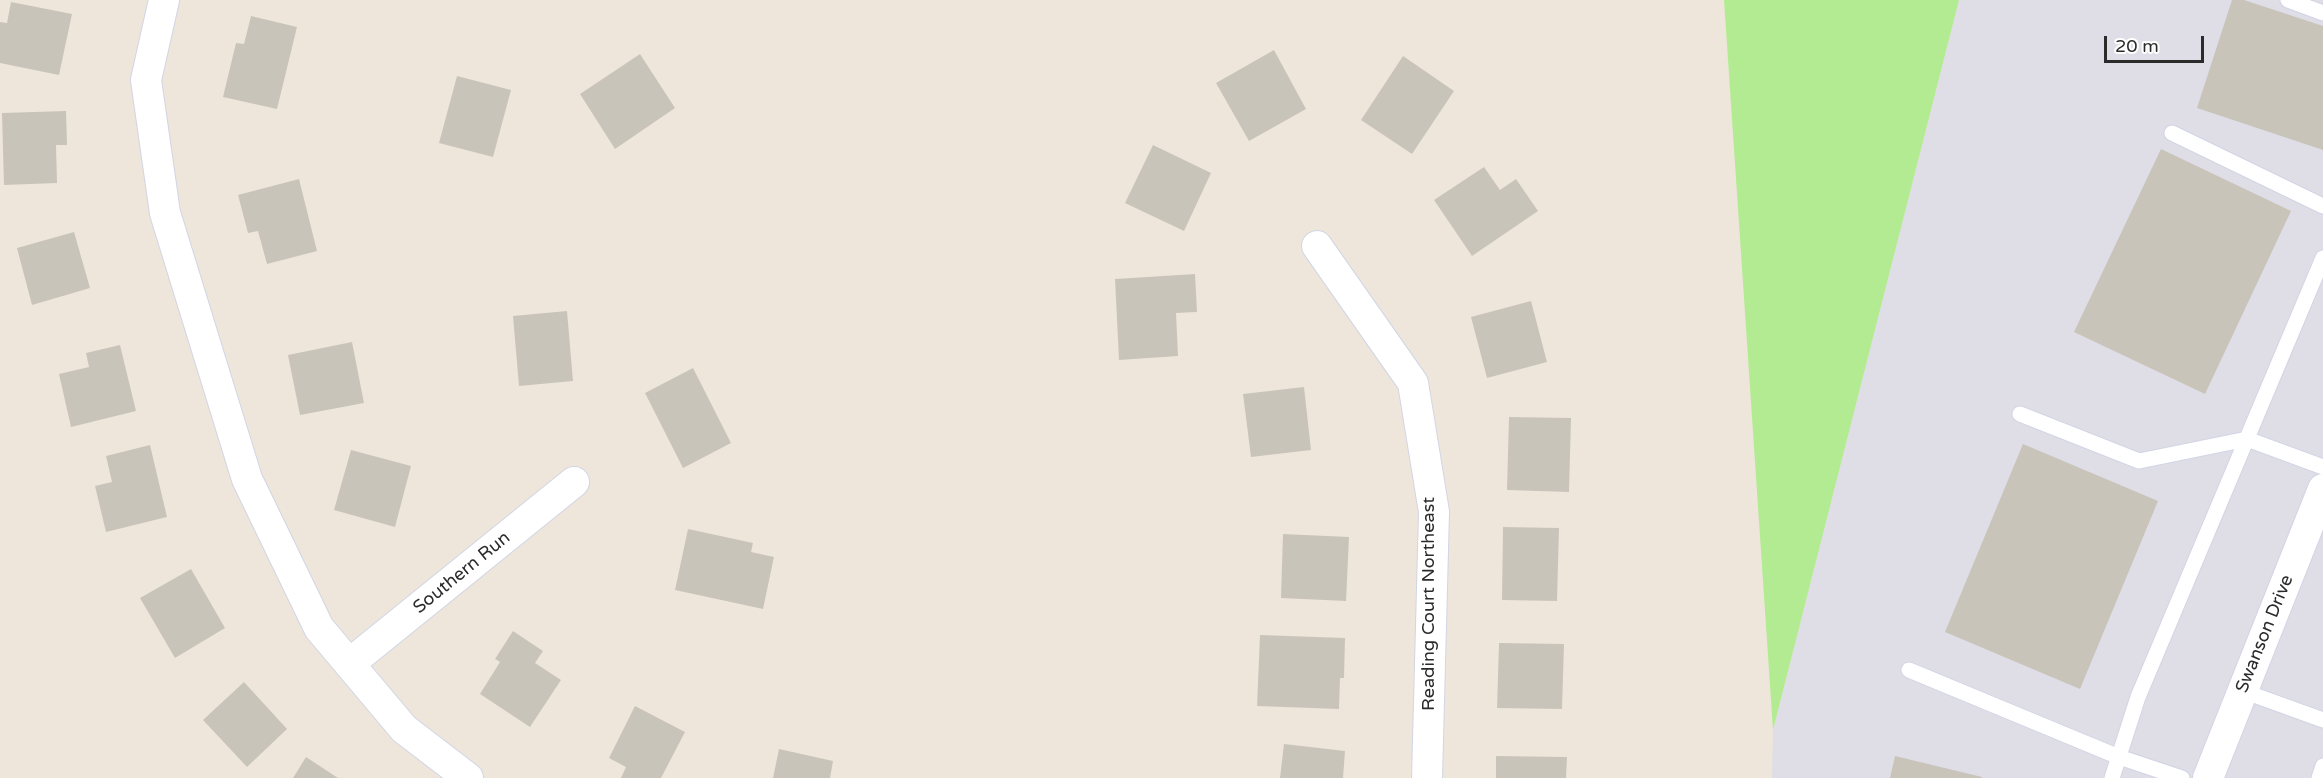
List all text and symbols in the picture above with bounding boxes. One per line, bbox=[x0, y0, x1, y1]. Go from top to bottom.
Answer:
scale bar bbox=[2107, 24, 2208, 62]
text: 20 m bbox=[2115, 35, 2159, 57]
street label: Reading Court Northeast bbox=[1418, 497, 1440, 711]
street label: Southern Run bbox=[409, 527, 515, 619]
street label: Swanson Drive bbox=[2232, 572, 2298, 696]

